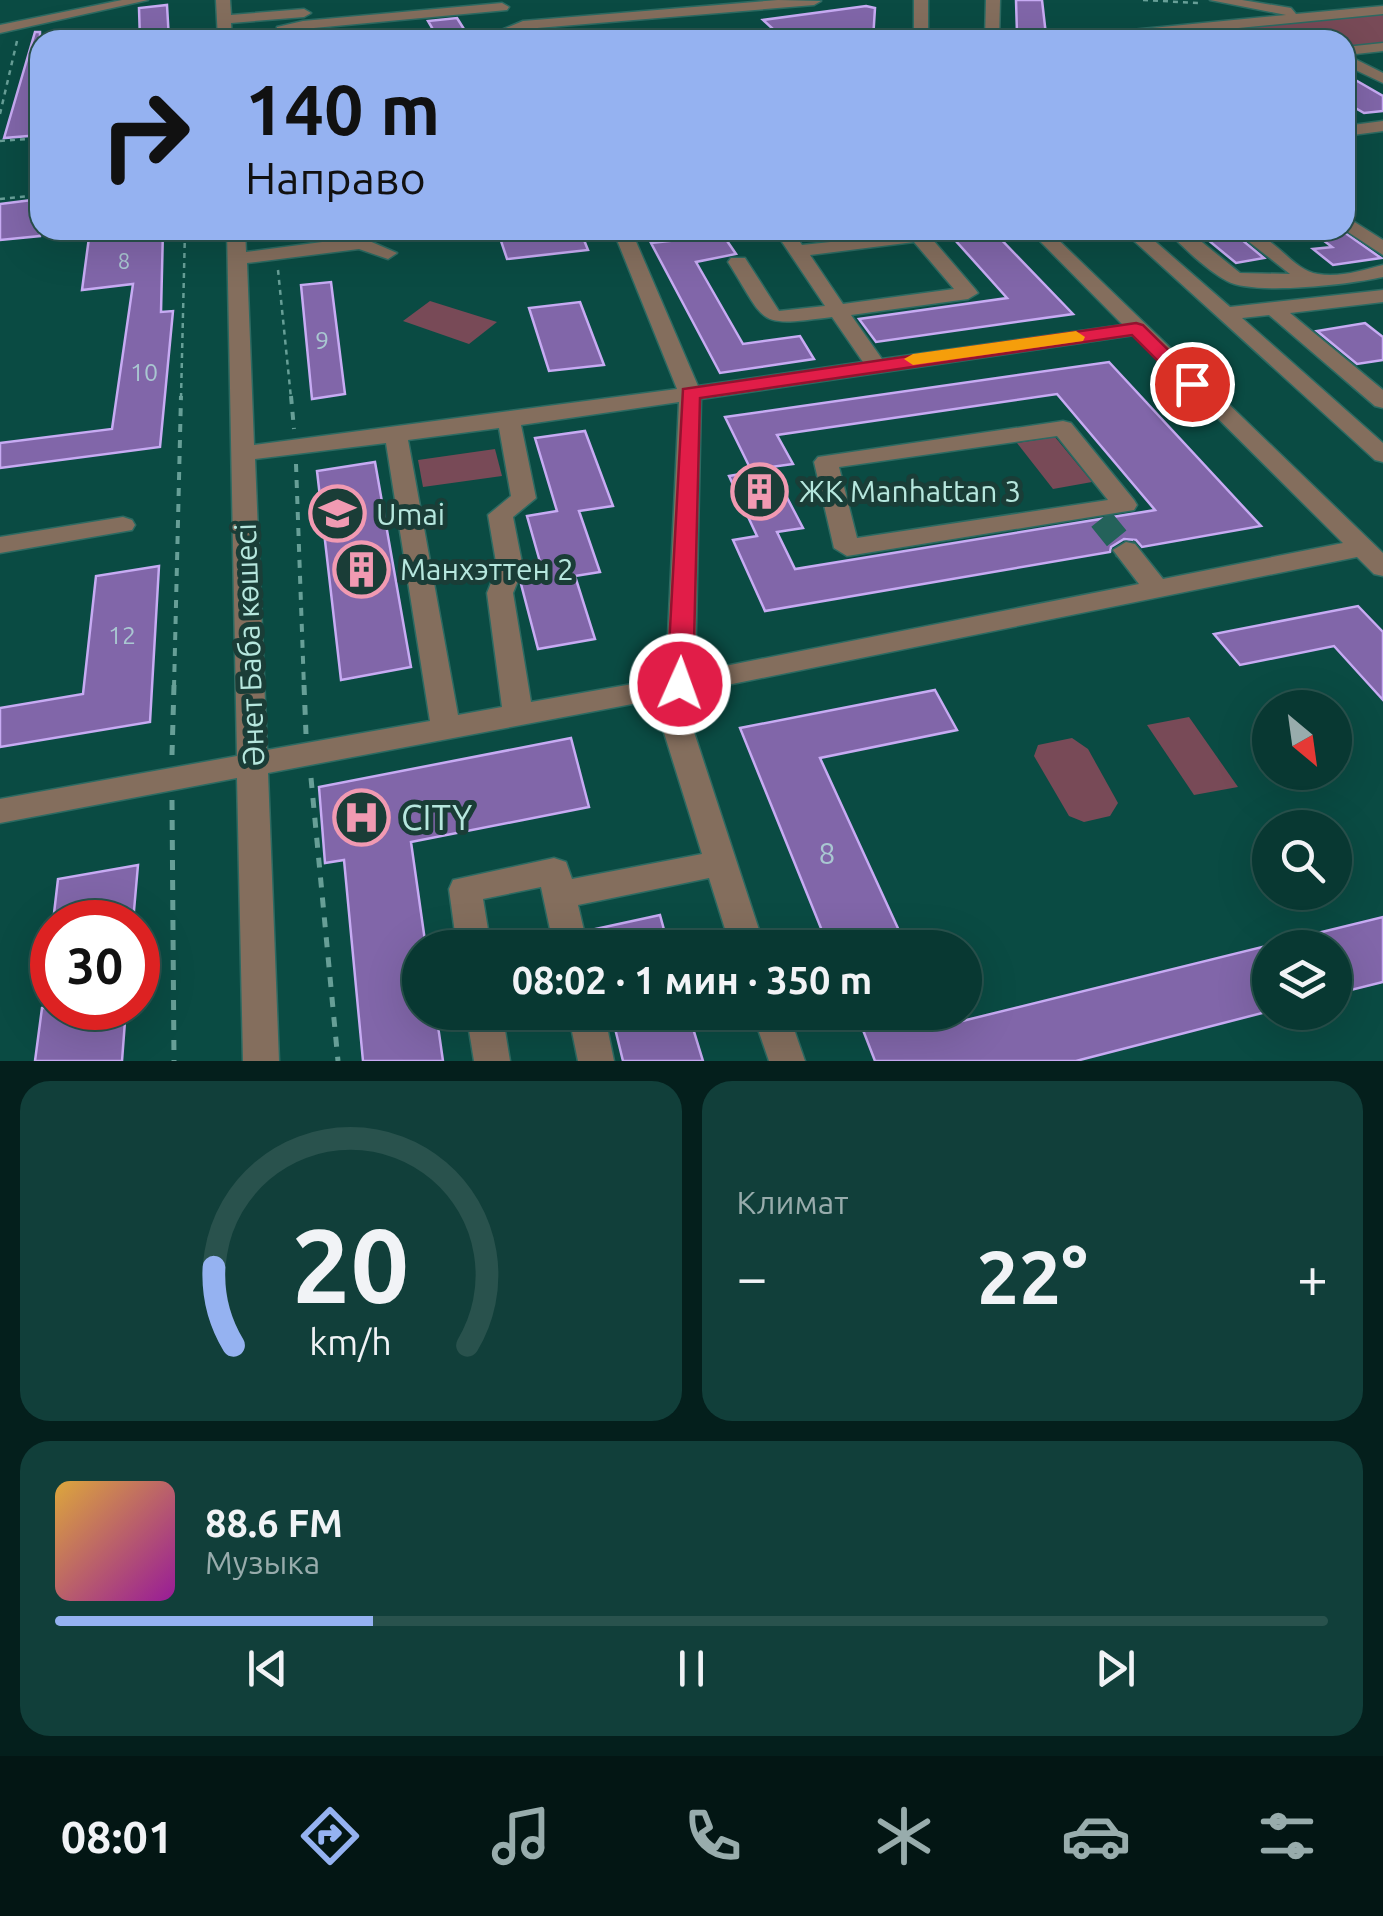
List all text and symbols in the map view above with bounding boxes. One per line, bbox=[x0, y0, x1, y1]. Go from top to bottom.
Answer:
icon: right bbox=[80, 70, 210, 200]
text: 140 m bbox=[245, 70, 440, 148]
text: Направо bbox=[245, 152, 426, 203]
house number: 8 bbox=[118, 248, 130, 273]
house number: 9 bbox=[315, 326, 329, 354]
pin bbox=[1150, 342, 1235, 427]
icon: arrive bbox=[1165, 357, 1220, 412]
house number: 10 bbox=[130, 358, 158, 386]
building icon: ЖК Manhattan 3 bbox=[730, 461, 790, 521]
place label: ЖК Manhattan 3 bbox=[799, 474, 1021, 508]
school or university icon: Umai bbox=[307, 484, 367, 544]
place label: Umai bbox=[376, 497, 445, 531]
street label: Әнет Баба көшесі bbox=[228, 523, 270, 767]
building icon: Манхэттен 2 bbox=[331, 539, 391, 599]
place label: Манхэттен 2 bbox=[400, 552, 574, 586]
house number: 12 bbox=[108, 621, 136, 649]
position arrow bbox=[628, 632, 732, 736]
north arrow bbox=[1252, 690, 1352, 790]
map controls bbox=[1252, 690, 1352, 1030]
hospital icon: CITY bbox=[332, 787, 392, 847]
place label: CITY bbox=[401, 797, 472, 837]
button: search bbox=[1252, 810, 1352, 910]
house number: 8 bbox=[819, 836, 835, 870]
speed limit sign: 30 bbox=[30, 900, 160, 1030]
button: layers bbox=[1252, 930, 1352, 1030]
text: 08:02 · 1 мин · 350 m bbox=[512, 959, 872, 1001]
text: Климат bbox=[737, 1184, 848, 1220]
text: 20 bbox=[292, 1206, 409, 1323]
text: 22° bbox=[977, 1234, 1088, 1318]
text: − bbox=[737, 1246, 768, 1307]
text: + bbox=[1297, 1246, 1328, 1307]
text: km/h bbox=[309, 1322, 392, 1362]
text: 88.6 FM bbox=[205, 1502, 343, 1544]
text: Музыка bbox=[205, 1544, 320, 1580]
icon: previous bbox=[240, 1641, 295, 1696]
icon: pause bbox=[664, 1641, 719, 1696]
icon: next bbox=[1088, 1641, 1143, 1696]
icon: directions bbox=[295, 1801, 365, 1871]
icon: music bbox=[486, 1801, 556, 1871]
icon: phone bbox=[678, 1801, 748, 1871]
icon: climate bbox=[869, 1801, 939, 1871]
icon: car bbox=[1061, 1801, 1131, 1871]
icon: filters bbox=[1252, 1801, 1322, 1871]
text: 08:01 bbox=[61, 1811, 173, 1862]

